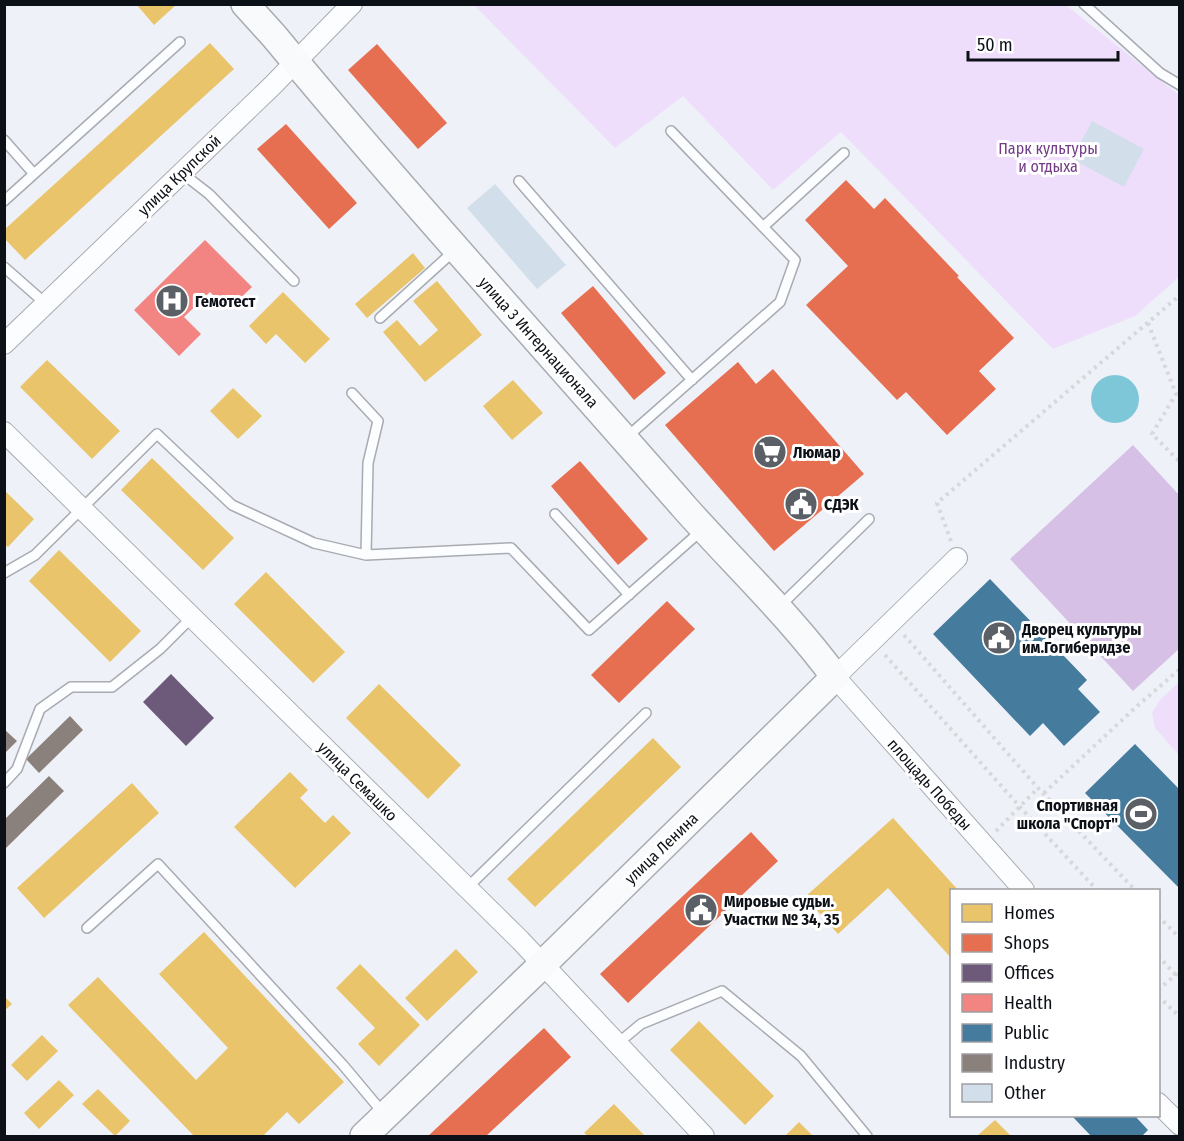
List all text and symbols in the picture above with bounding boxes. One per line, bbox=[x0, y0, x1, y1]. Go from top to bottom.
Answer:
scale bar bbox=[968, 24, 1118, 62]
text: 50 m bbox=[977, 34, 1013, 56]
street label: улица Крупской bbox=[134, 131, 225, 220]
park label: Парк культуры и отдыха bbox=[998, 139, 1098, 176]
street label: улица 3 Интернационала bbox=[475, 273, 603, 412]
hospital icon: Гемотест bbox=[154, 283, 190, 319]
place label: Гемотест bbox=[195, 292, 255, 311]
supermarket icon: Люмар bbox=[752, 434, 788, 470]
place label: Люмар bbox=[793, 443, 841, 462]
public building icon: СДЭК bbox=[783, 486, 819, 522]
place label: СДЭК bbox=[824, 495, 860, 514]
public building icon: Дворец культуры им.Гогиберидзе bbox=[981, 620, 1017, 656]
place label: Дворец культуры им.Гогиберидзе bbox=[1021, 620, 1141, 657]
street label: площадь Победы bbox=[884, 735, 976, 834]
street label: улица Семашко bbox=[314, 738, 401, 825]
place label: Спортивная школа "Спорт" bbox=[1017, 796, 1118, 833]
sports icon: Спортивная школа "Спорт" bbox=[1123, 796, 1159, 832]
street label: улица Ленина bbox=[621, 809, 702, 888]
legend bbox=[950, 889, 1160, 1117]
public building icon: Мировые судьи. Участки № 34, 35 bbox=[683, 892, 719, 928]
place label: Мировые судьи. Участки № 34, 35 bbox=[723, 892, 840, 929]
text: Homes bbox=[1004, 902, 1055, 924]
text: Shops bbox=[1004, 932, 1049, 954]
text: Offices bbox=[1004, 962, 1054, 984]
text: Health bbox=[1004, 992, 1052, 1014]
text: Public bbox=[1004, 1022, 1049, 1044]
text: Industry bbox=[1004, 1052, 1065, 1074]
text: Other bbox=[1004, 1082, 1047, 1104]

